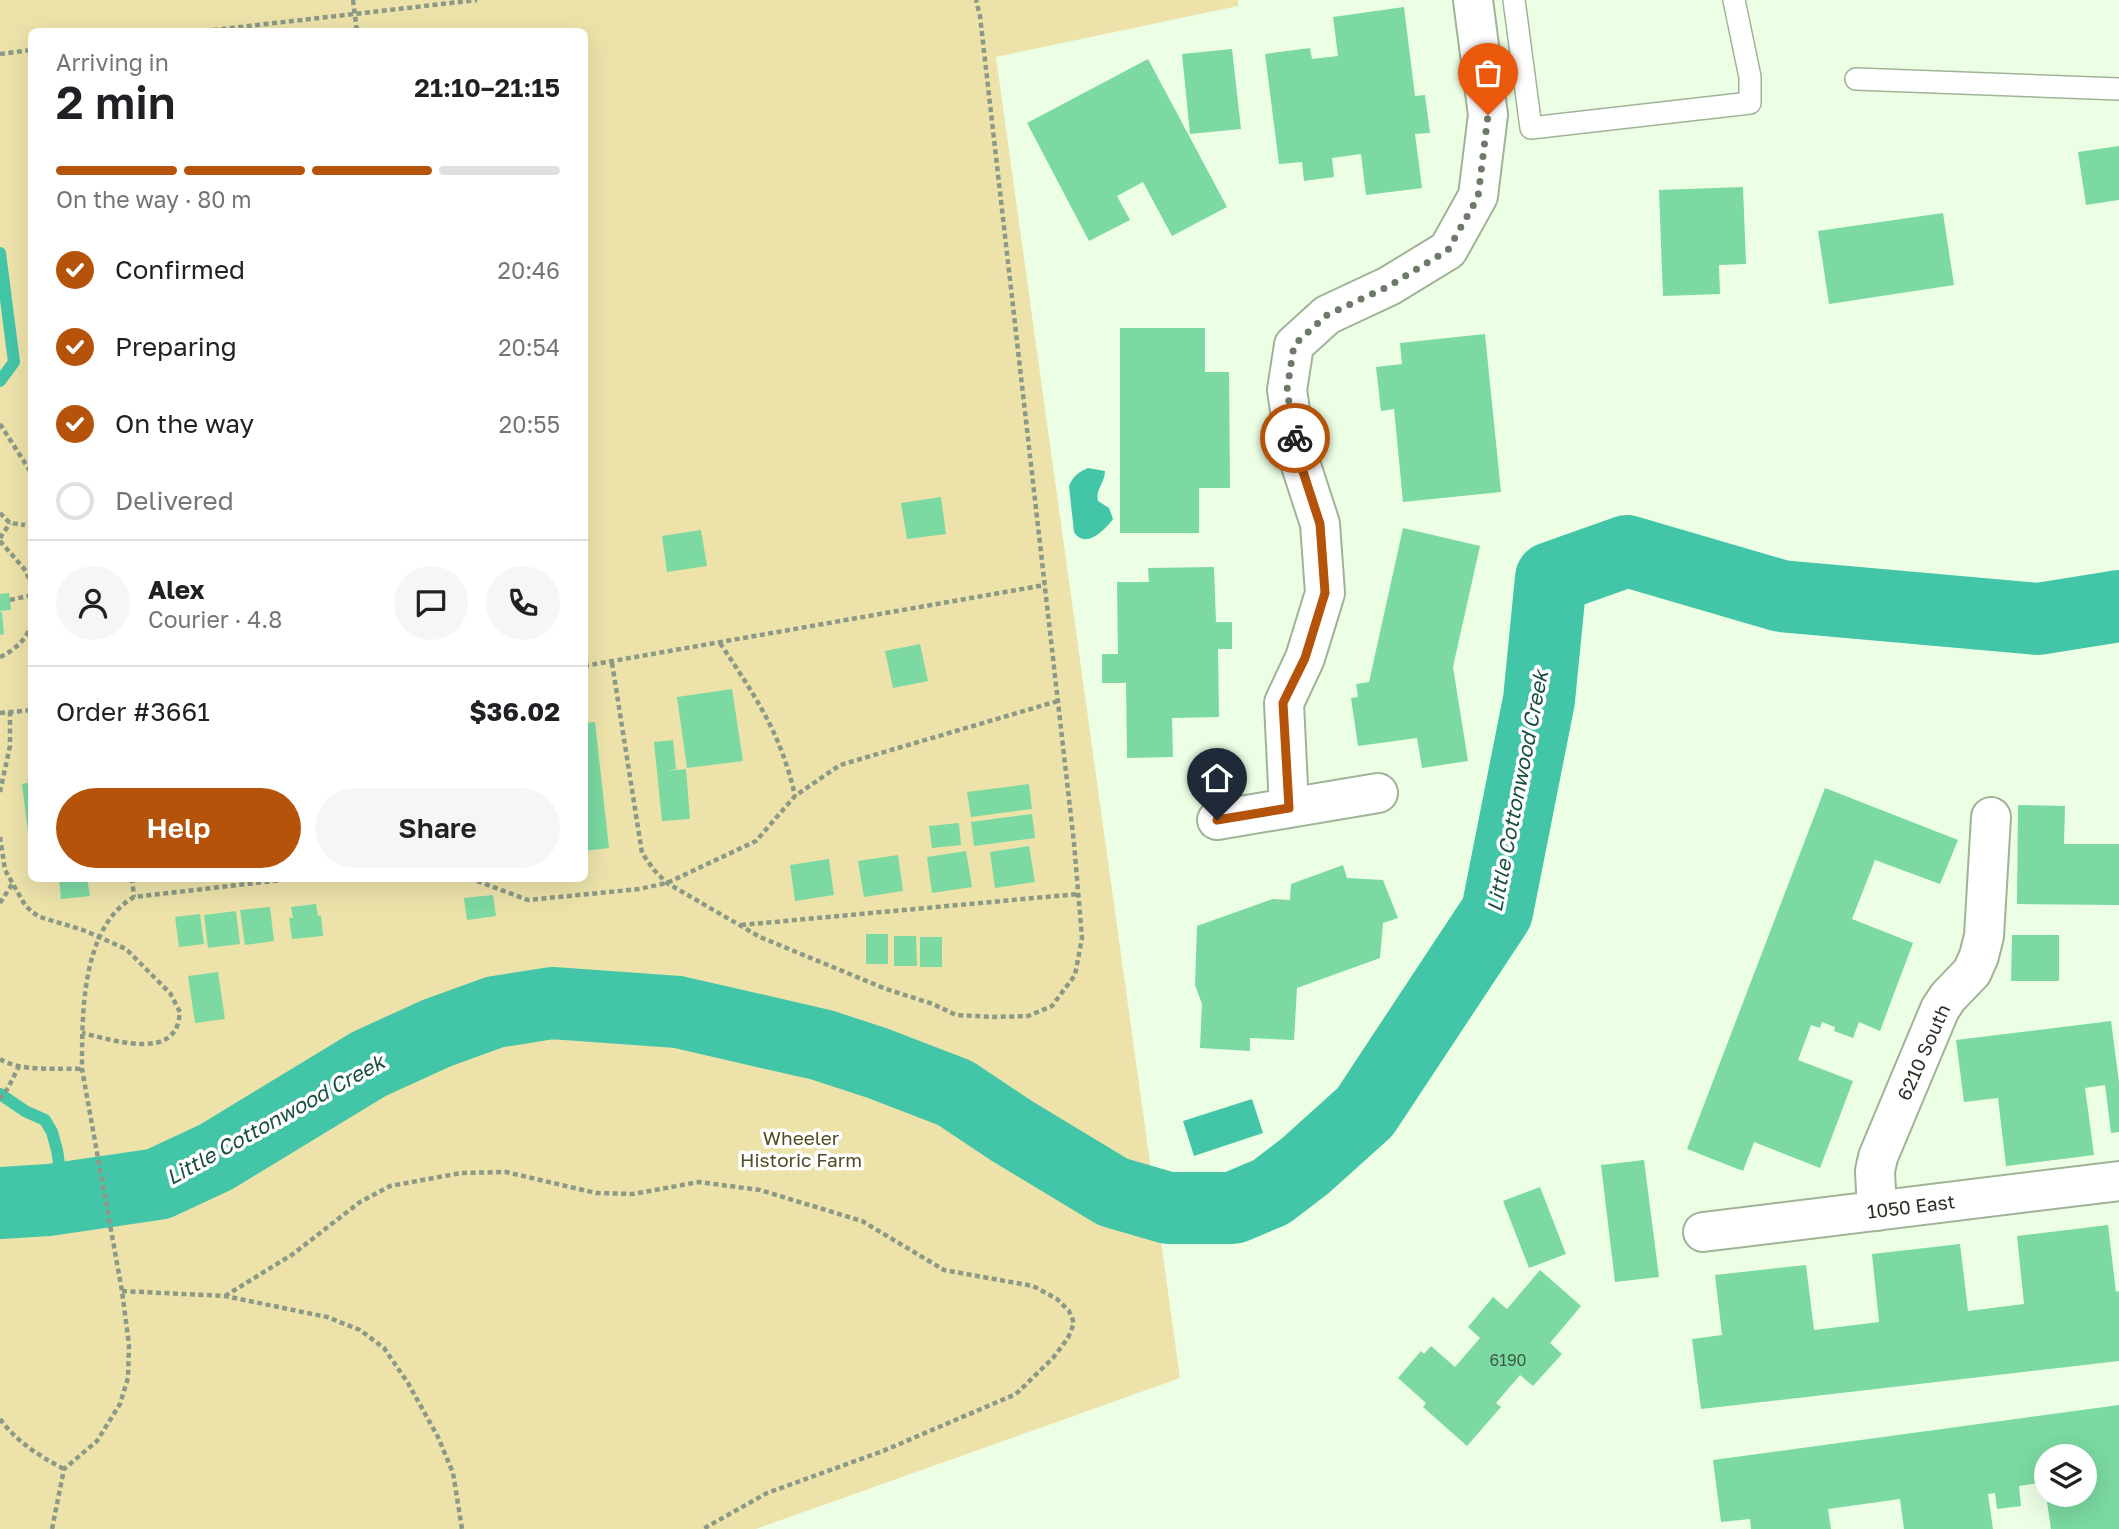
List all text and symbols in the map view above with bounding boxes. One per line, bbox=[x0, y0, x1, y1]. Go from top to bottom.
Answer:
pin bbox=[1458, 43, 1518, 115]
text: Arriving in bbox=[56, 48, 169, 76]
icon: bag bbox=[1469, 54, 1507, 92]
text: 21:10–21:15 bbox=[414, 72, 560, 103]
text: 2 min bbox=[56, 74, 176, 129]
text: On the way · 80 m bbox=[56, 185, 252, 213]
icon: check bbox=[56, 251, 94, 289]
text: Confirmed bbox=[115, 254, 245, 285]
text: 20:46 bbox=[498, 256, 560, 284]
icon: check bbox=[56, 328, 94, 366]
text: Preparing bbox=[115, 331, 237, 362]
text: 20:54 bbox=[498, 333, 560, 361]
courier bbox=[1260, 403, 1330, 473]
icon: check bbox=[56, 405, 94, 443]
text: On the way bbox=[115, 408, 254, 439]
text: 20:55 bbox=[499, 410, 560, 438]
icon: bike bbox=[1276, 419, 1314, 457]
text: Delivered bbox=[115, 485, 234, 516]
button: person bbox=[56, 566, 130, 640]
button: chat bbox=[394, 566, 468, 640]
button: phone bbox=[486, 566, 560, 640]
text: Alex bbox=[148, 574, 205, 605]
text: Courier · 4.8 bbox=[148, 605, 282, 633]
water label: Little Cottonwood Creek bbox=[1481, 666, 1554, 914]
text: Order #3661 bbox=[56, 696, 210, 727]
text: $36.02 bbox=[469, 696, 560, 727]
pin bbox=[1187, 748, 1247, 820]
icon: home bbox=[1198, 759, 1236, 797]
button: Help bbox=[56, 788, 301, 868]
button: Share bbox=[315, 788, 560, 868]
street label: 6210 South bbox=[1892, 1000, 1954, 1104]
water label: Little Cottonwood Creek bbox=[161, 1047, 391, 1190]
park label: Wheeler Historic Farm bbox=[740, 1126, 862, 1171]
street label: 1050 East bbox=[1866, 1189, 1956, 1223]
house number: 6190 bbox=[1489, 1350, 1527, 1370]
map controls bbox=[2034, 1444, 2097, 1507]
button: layers bbox=[2034, 1444, 2097, 1507]

